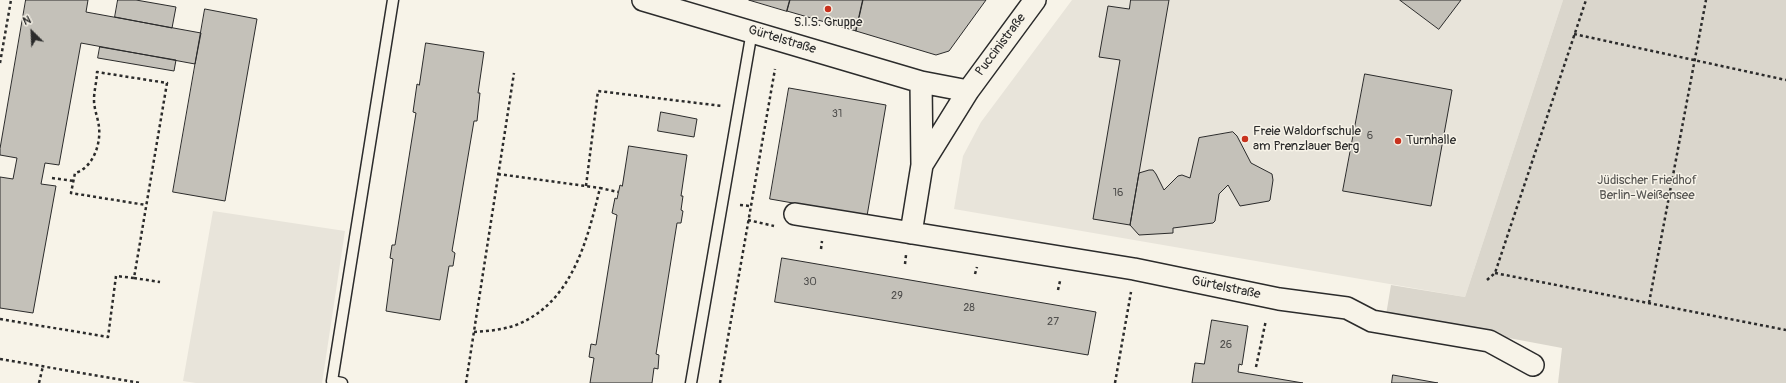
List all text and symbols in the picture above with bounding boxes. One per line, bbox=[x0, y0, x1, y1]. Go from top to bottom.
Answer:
marker: S.I.S. Gruppe bbox=[823, 4, 833, 14]
street label: Puccinistraße bbox=[973, 11, 1029, 79]
north arrow bbox=[12, 12, 52, 52]
text: N bbox=[21, 13, 33, 28]
place label: S.I.S. Gruppe bbox=[794, 15, 862, 31]
street label: Gürtelstraße bbox=[746, 22, 818, 58]
house number: 31 bbox=[832, 107, 842, 121]
place label: Freie Waldorfschule am Prenzlauer Berg bbox=[1253, 124, 1361, 155]
house number: 6 bbox=[1367, 129, 1373, 143]
place label: Turnhalle bbox=[1406, 133, 1456, 149]
marker: Freie Waldorfschule am Prenzlauer Berg bbox=[1240, 134, 1250, 144]
marker: Turnhalle bbox=[1393, 136, 1403, 146]
park label: Jüdischer Friedhof Berlin-Weißensee bbox=[1597, 173, 1697, 204]
house number: 16 bbox=[1113, 186, 1123, 200]
street label: Gürtelstraße bbox=[1190, 273, 1262, 303]
house number: 30 bbox=[803, 275, 817, 289]
house number: 29 bbox=[891, 289, 903, 303]
house number: 28 bbox=[963, 301, 975, 315]
house number: 27 bbox=[1047, 315, 1059, 329]
house number: 26 bbox=[1220, 338, 1232, 352]

